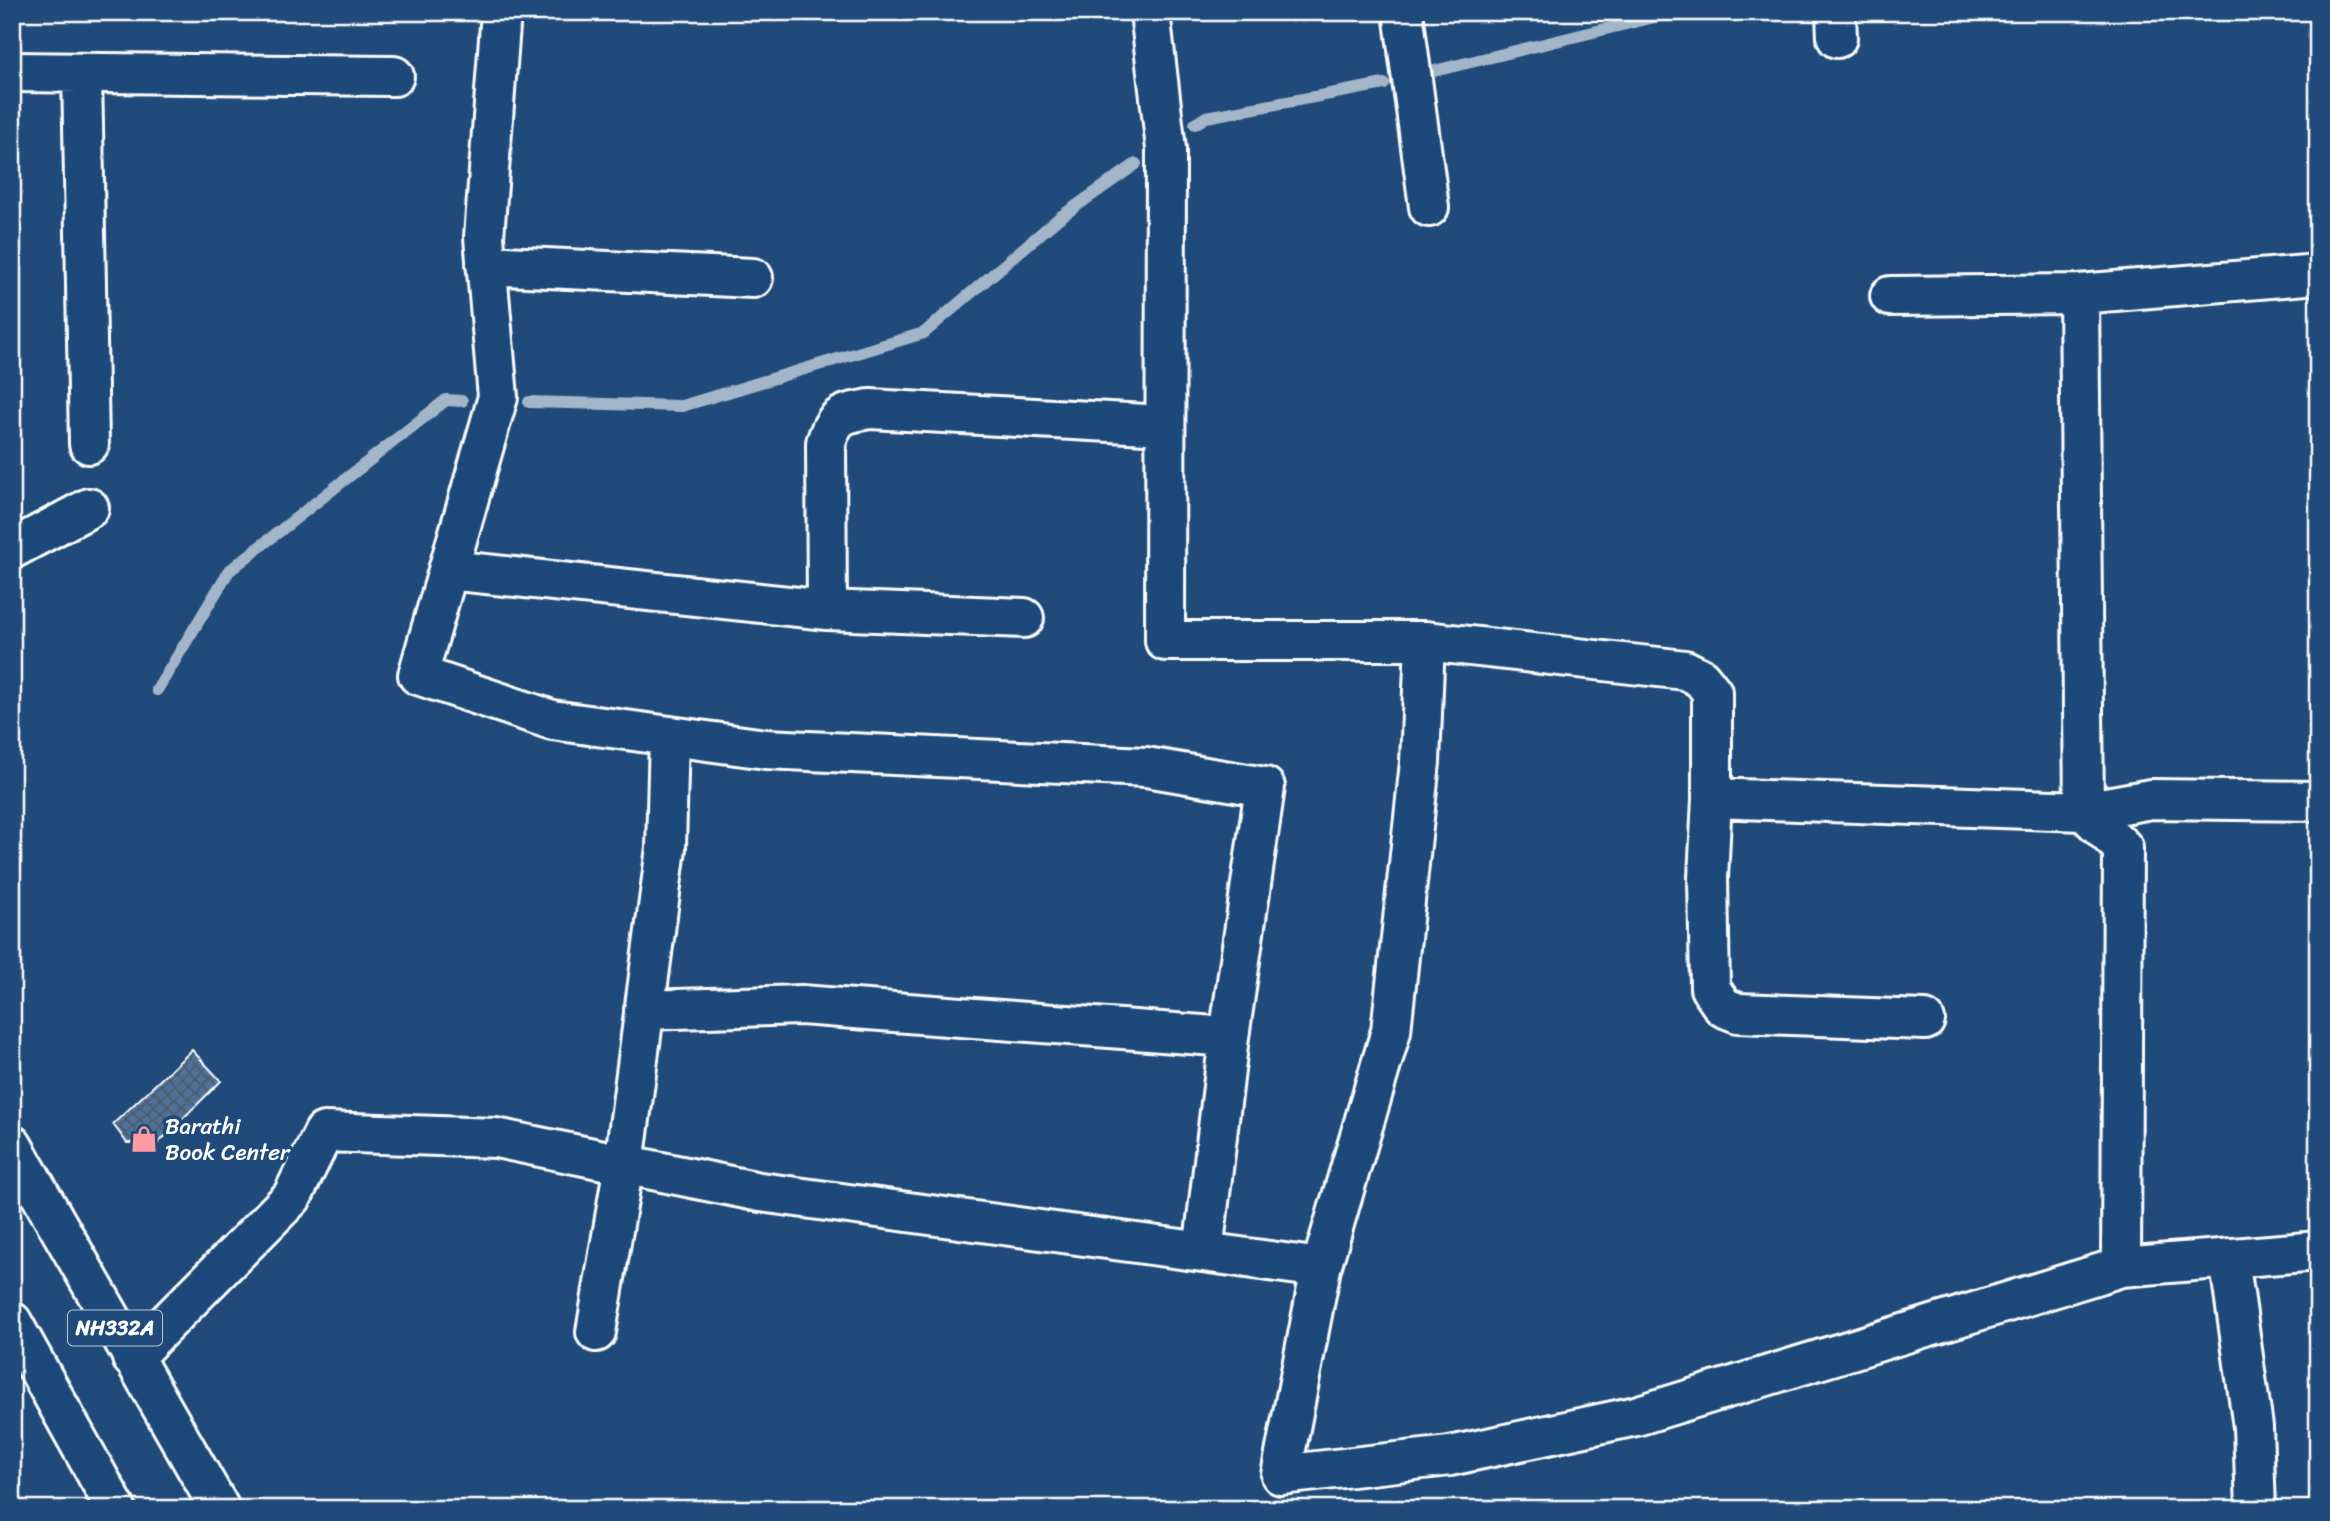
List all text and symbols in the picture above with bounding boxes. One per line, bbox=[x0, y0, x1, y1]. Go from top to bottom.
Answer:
place label: Barathi Book Center bbox=[165, 1106, 291, 1173]
shop icon: Barathi Book Center bbox=[129, 1124, 159, 1154]
road number: NH332A bbox=[68, 1310, 162, 1346]

